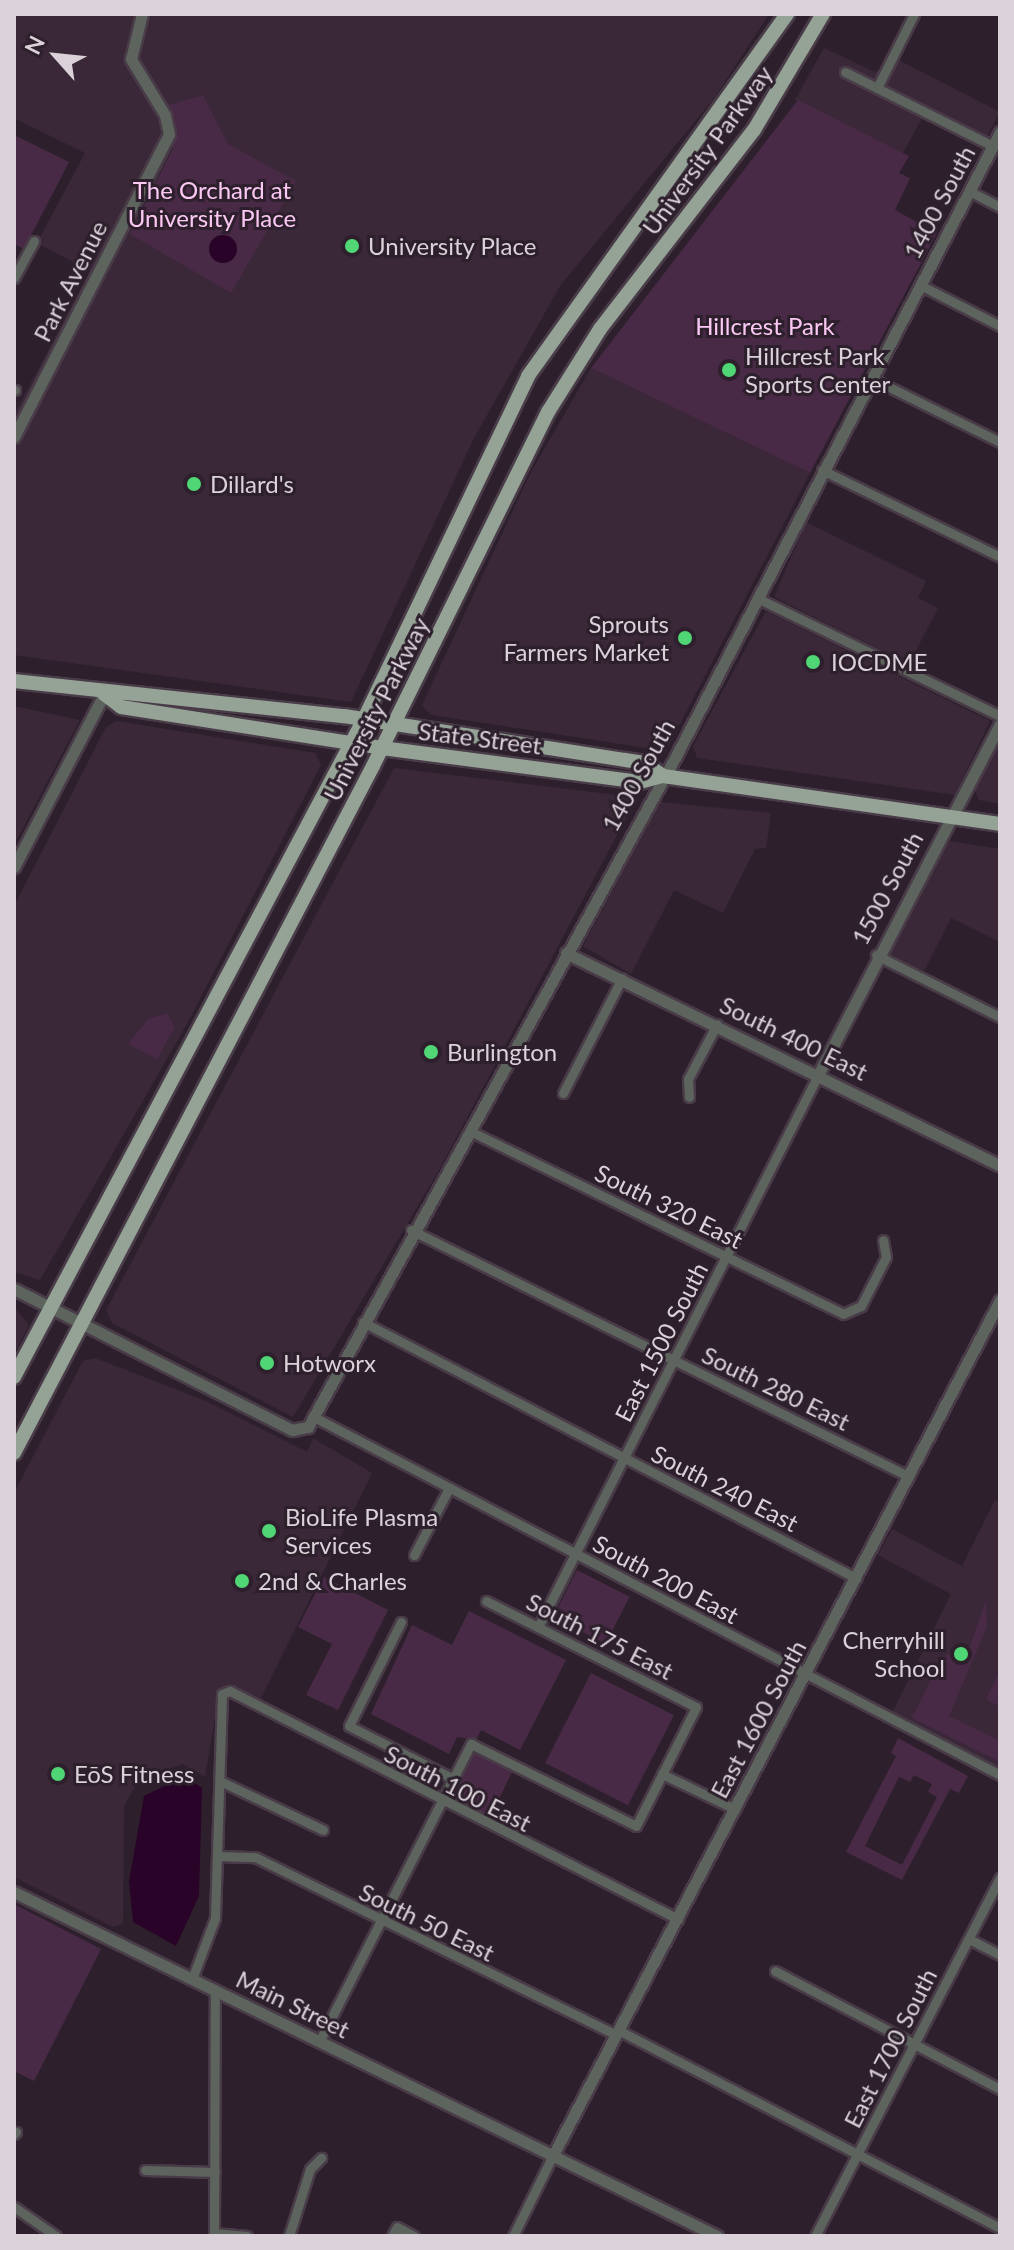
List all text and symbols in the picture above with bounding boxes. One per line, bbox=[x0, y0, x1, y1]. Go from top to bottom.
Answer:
north arrow bbox=[16, 16, 96, 96]
text: N bbox=[18, 31, 50, 59]
street label: University Parkway bbox=[636, 60, 778, 240]
street label: 1400 South bbox=[897, 141, 981, 263]
park label: The Orchard at University Place bbox=[128, 176, 296, 232]
street label: Park Avenue bbox=[27, 215, 113, 347]
place label: University Place bbox=[368, 232, 537, 260]
marker: University Place bbox=[343, 237, 361, 255]
park label: Hillcrest Park bbox=[695, 312, 835, 340]
place label: Hillcrest Park Sports Center bbox=[745, 342, 890, 398]
marker: Hillcrest Park Sports Center bbox=[720, 361, 738, 379]
place label: Dillard's bbox=[210, 470, 294, 498]
marker: Dillard's bbox=[185, 475, 203, 493]
place label: Sprouts Farmers Market bbox=[504, 610, 669, 666]
street label: University Parkway bbox=[317, 612, 435, 806]
marker: Sprouts Farmers Market bbox=[676, 629, 694, 647]
place label: IOCDME bbox=[831, 648, 927, 676]
marker: IOCDME bbox=[802, 651, 824, 673]
street label: 1400 South bbox=[595, 714, 681, 836]
street label: State Street bbox=[417, 716, 543, 760]
street label: 1500 South bbox=[845, 827, 929, 949]
street label: South 400 East bbox=[716, 990, 872, 1086]
place label: Burlington bbox=[447, 1038, 557, 1066]
marker: Burlington bbox=[422, 1043, 440, 1061]
street label: South 320 East bbox=[591, 1158, 747, 1254]
street label: East 1500 South bbox=[609, 1258, 713, 1426]
street label: South 280 East bbox=[698, 1340, 854, 1436]
place label: Hotworx bbox=[283, 1349, 376, 1377]
marker: Hotworx bbox=[258, 1354, 276, 1372]
street label: South 240 East bbox=[647, 1439, 803, 1537]
place label: BioLife Plasma Services bbox=[285, 1503, 438, 1559]
marker: BioLife Plasma Services bbox=[260, 1522, 278, 1540]
street label: South 200 East bbox=[588, 1529, 744, 1629]
place label: 2nd & Charles bbox=[258, 1567, 407, 1595]
marker: 2nd & Charles bbox=[233, 1572, 251, 1590]
street label: South 175 East bbox=[522, 1587, 678, 1685]
place label: Cherryhill School bbox=[843, 1626, 945, 1682]
street label: East 1600 South bbox=[704, 1635, 812, 1803]
marker: Cherryhill School bbox=[952, 1645, 970, 1663]
street label: South 100 East bbox=[380, 1739, 536, 1837]
place label: EōS Fitness bbox=[74, 1760, 194, 1788]
marker: EōS Fitness bbox=[49, 1765, 67, 1783]
street label: South 50 East bbox=[355, 1877, 499, 1967]
street label: Main Street bbox=[232, 1964, 354, 2044]
street label: East 1700 South bbox=[838, 1964, 942, 2132]

